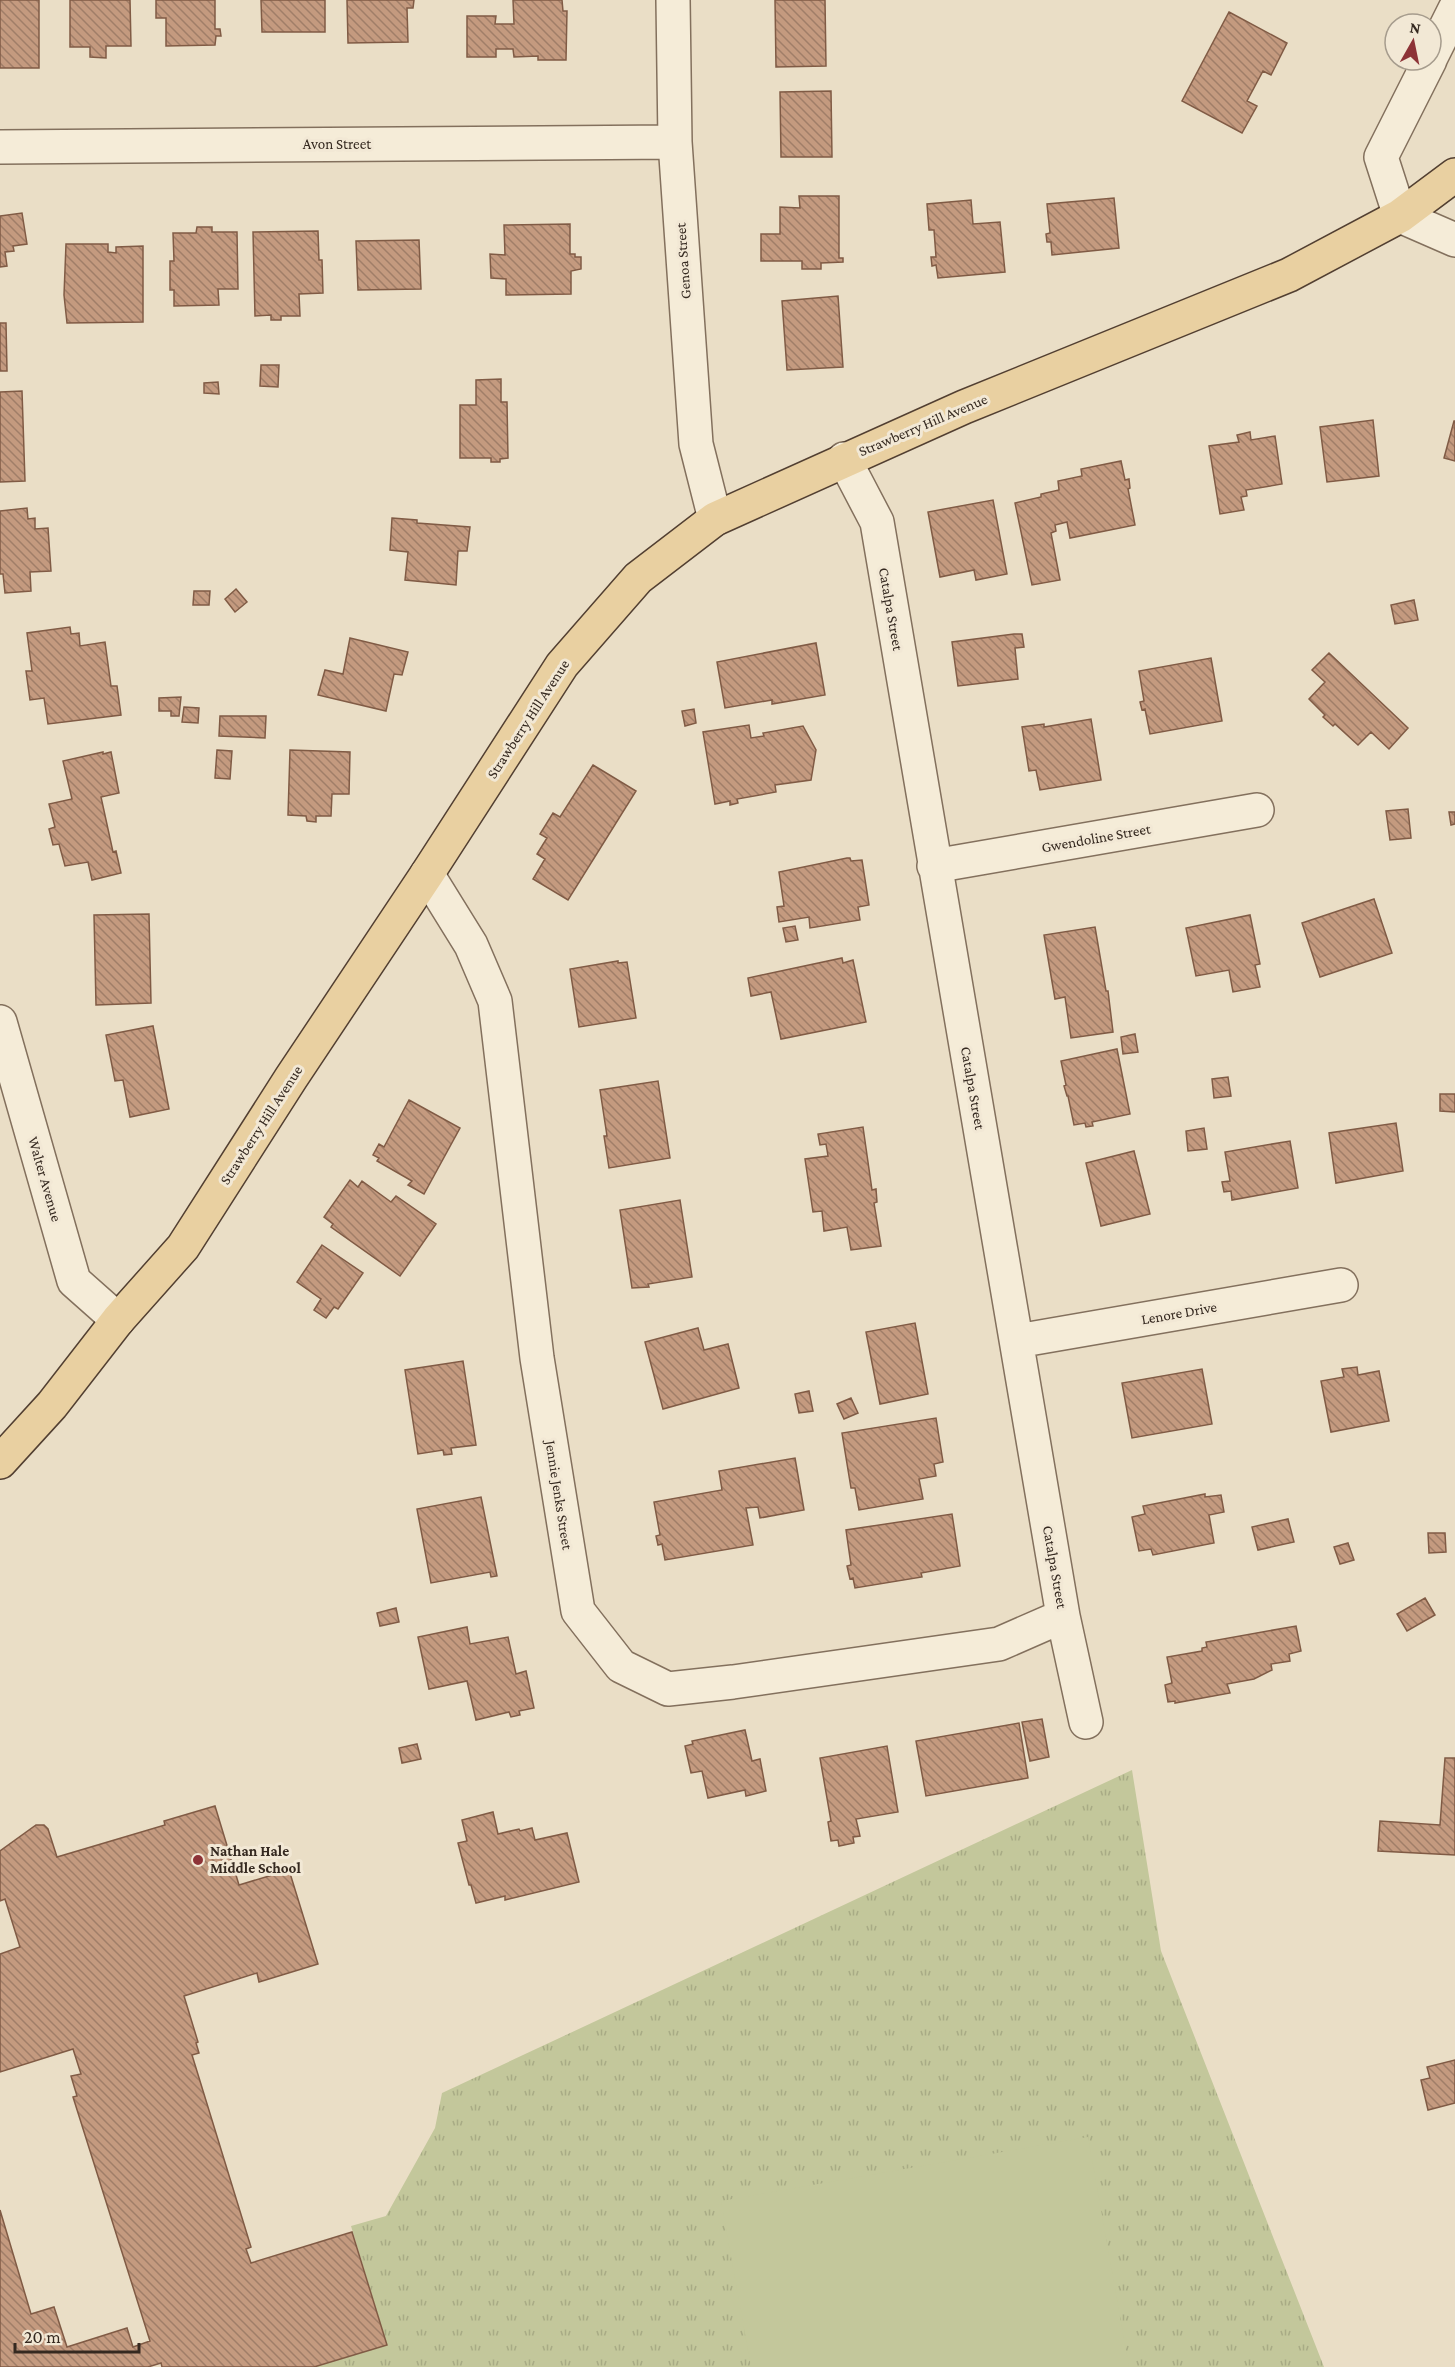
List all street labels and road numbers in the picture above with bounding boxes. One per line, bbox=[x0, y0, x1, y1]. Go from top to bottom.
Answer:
street label: Avon Street bbox=[303, 136, 372, 152]
street label: Genoa Street bbox=[672, 221, 694, 300]
street label: Strawberry Hill Avenue bbox=[856, 390, 990, 460]
street label: Catalpa Street bbox=[875, 566, 906, 653]
street label: Strawberry Hill Avenue bbox=[484, 656, 573, 782]
street label: Gwendoline Street bbox=[1040, 820, 1153, 855]
street label: Catalpa Street bbox=[957, 1045, 988, 1132]
street label: Strawberry Hill Avenue bbox=[217, 1062, 306, 1188]
street label: Walter Avenue bbox=[25, 1135, 65, 1224]
street label: Lenore Drive bbox=[1140, 1298, 1219, 1328]
street label: Jennie Jenks Street bbox=[541, 1437, 576, 1552]
street label: Catalpa Street bbox=[1039, 1524, 1070, 1611]

